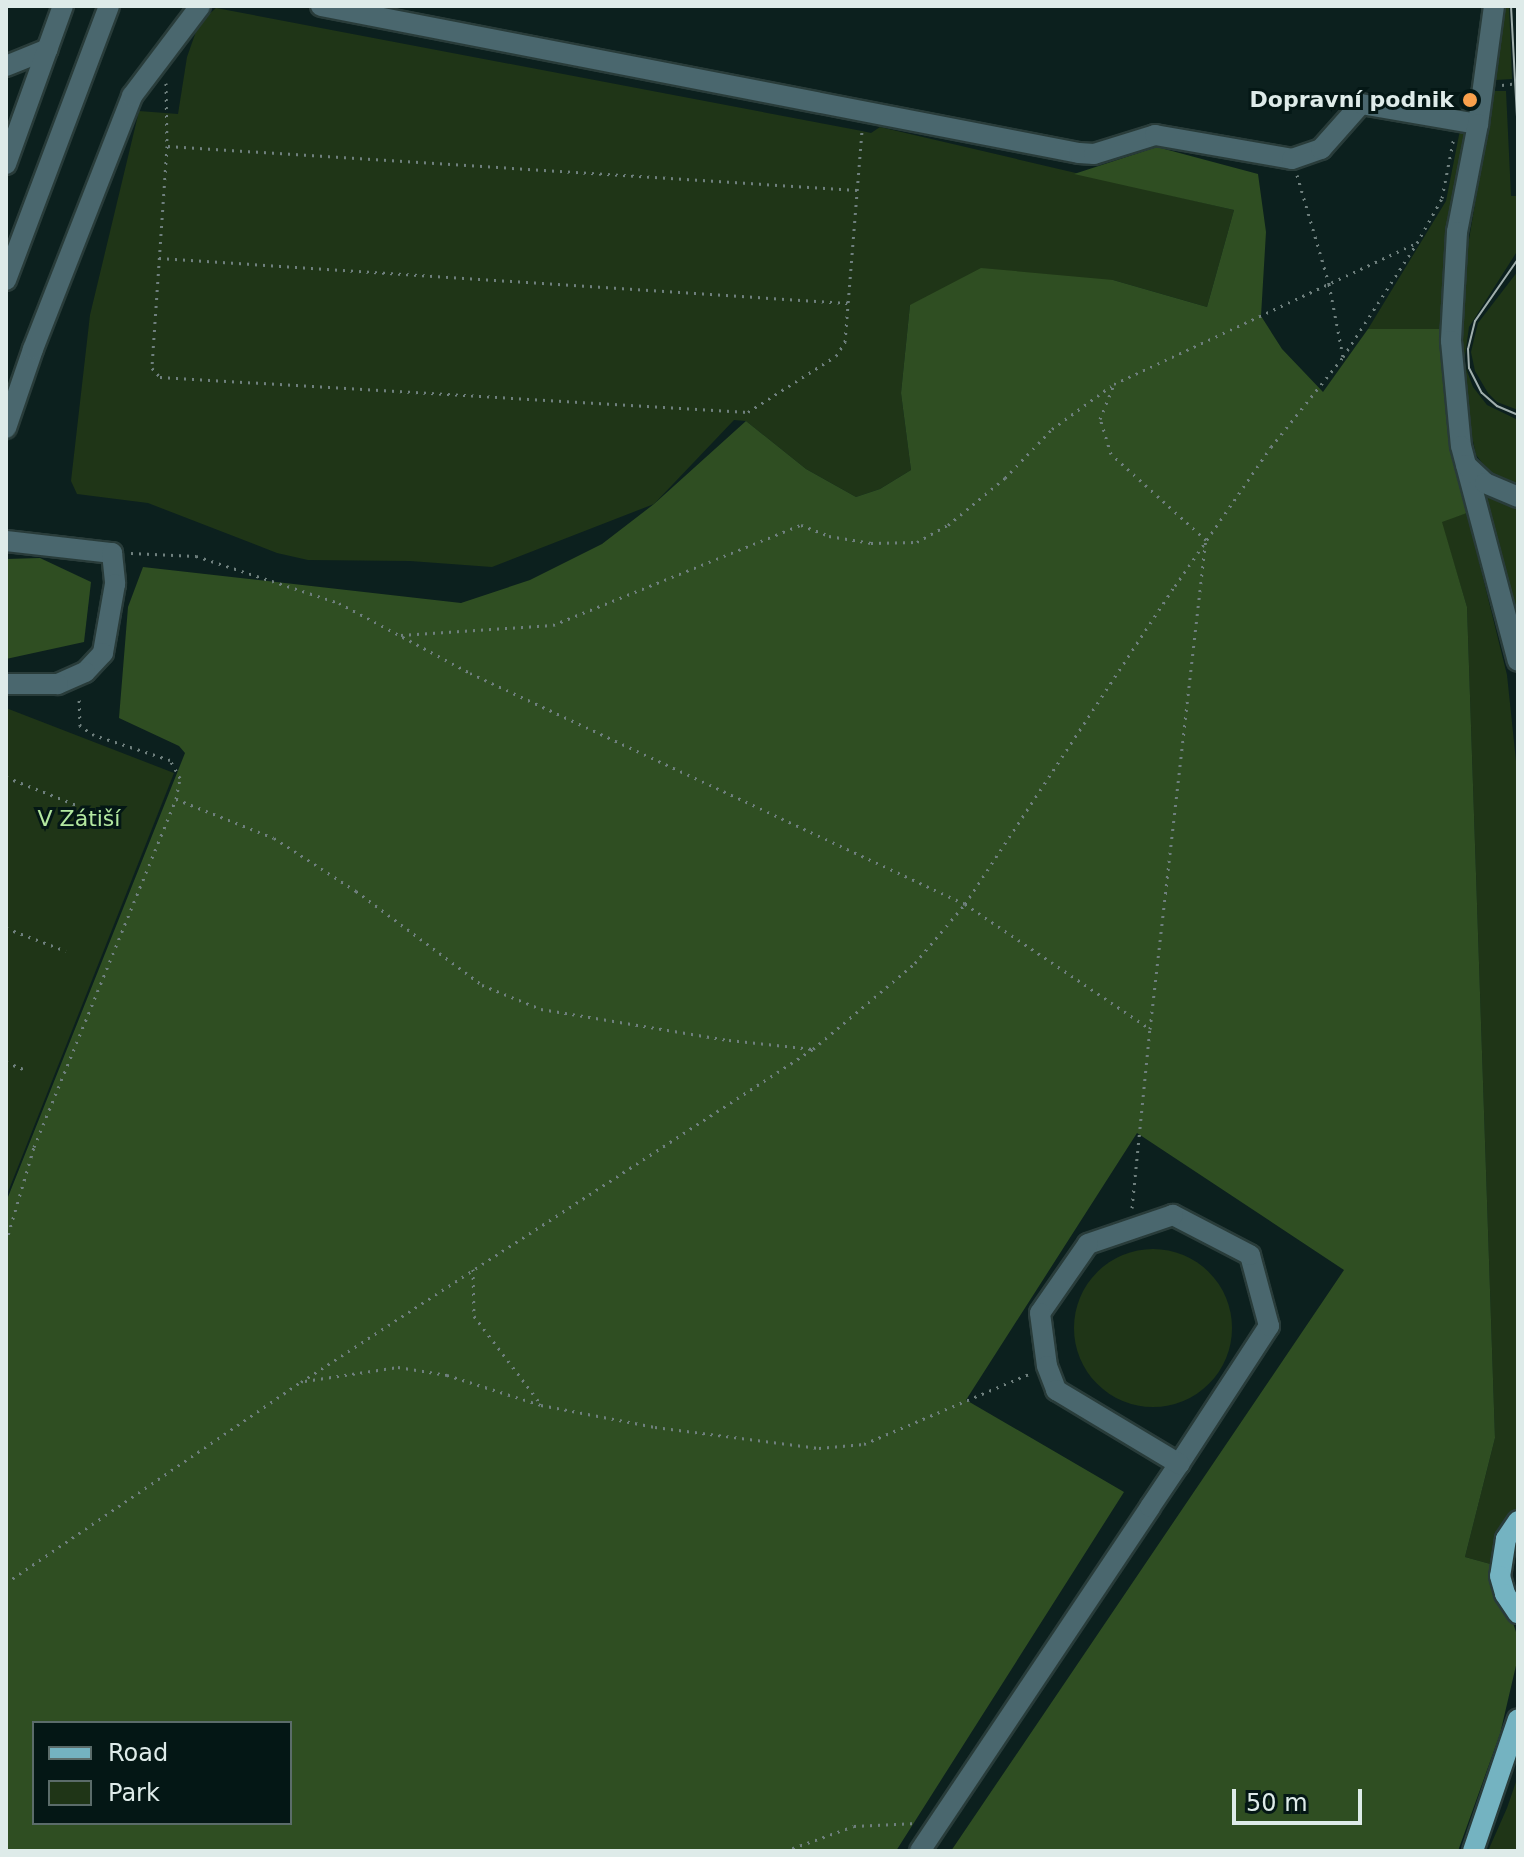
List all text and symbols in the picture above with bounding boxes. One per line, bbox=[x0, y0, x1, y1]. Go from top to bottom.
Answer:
place label: Dopravní podnik bbox=[1250, 87, 1454, 113]
marker: Dopravní podnik bbox=[1461, 91, 1479, 109]
park label: V Zátiší bbox=[38, 806, 120, 832]
legend bbox=[32, 1721, 292, 1825]
text: Road bbox=[108, 1739, 168, 1767]
scale bar bbox=[1236, 1773, 1366, 1823]
text: Park bbox=[108, 1779, 160, 1807]
text: 50 m bbox=[1246, 1789, 1308, 1817]

